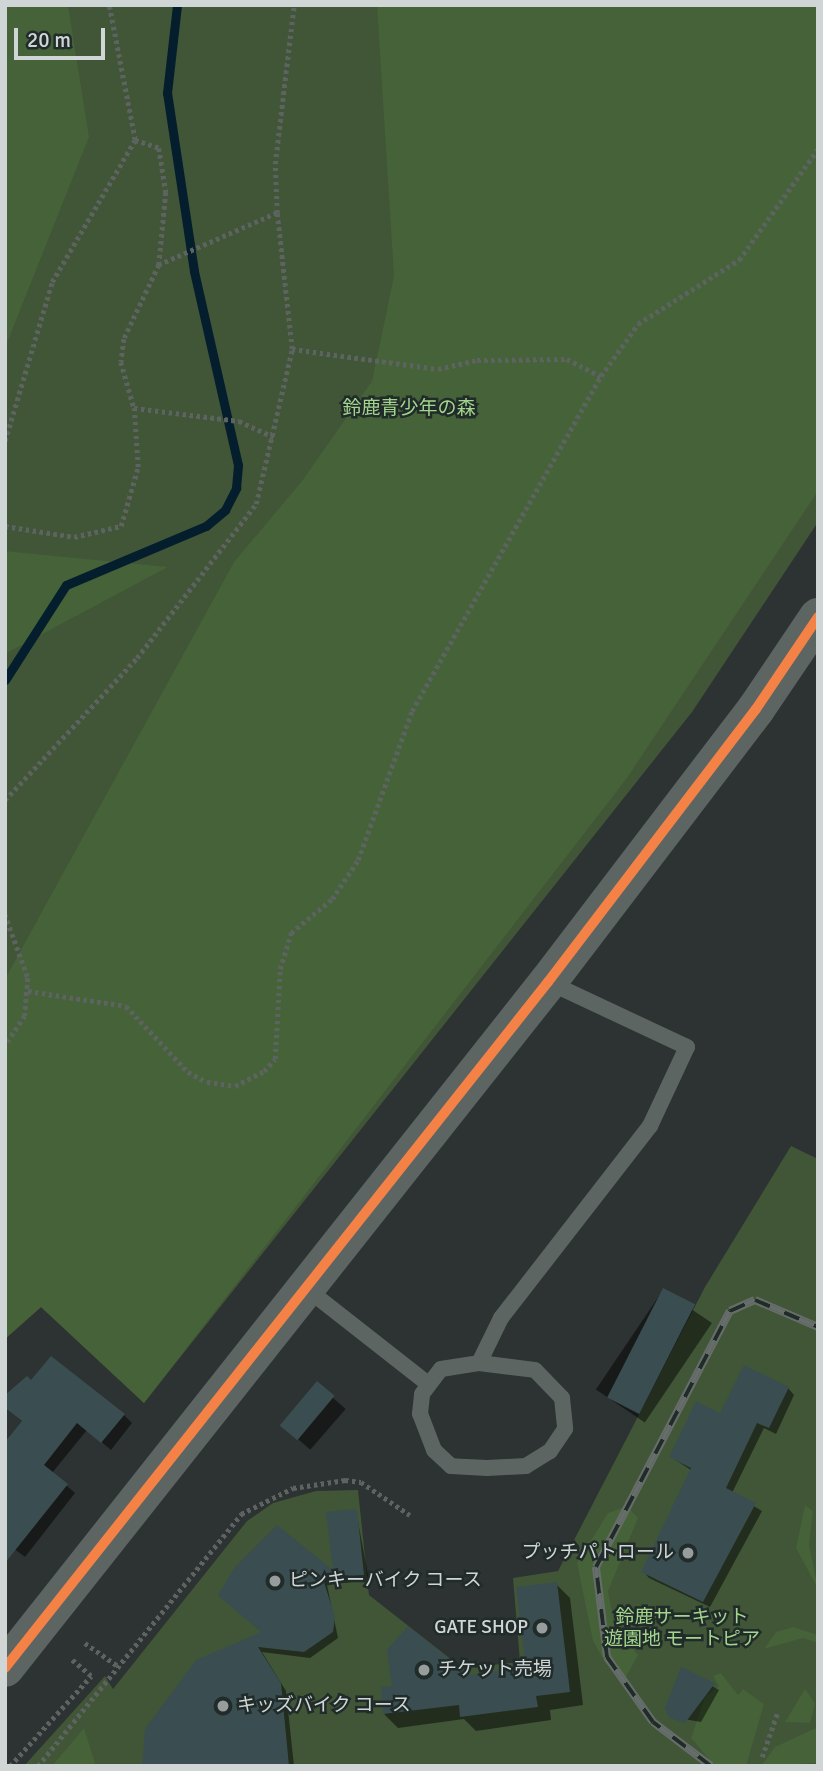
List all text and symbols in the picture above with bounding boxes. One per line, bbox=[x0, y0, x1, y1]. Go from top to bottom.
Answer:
scale bar bbox=[18, 14, 108, 58]
text: 20 m bbox=[27, 27, 71, 53]
park label: 鈴鹿青少年の森 bbox=[343, 398, 475, 420]
place label: プッチパトロール bbox=[522, 1542, 674, 1564]
marker: プッチパトロール bbox=[680, 1545, 696, 1561]
place label: ピンキーバイク コース bbox=[289, 1570, 483, 1592]
marker: ピンキーバイク コース bbox=[267, 1573, 283, 1589]
park label: 鈴鹿サーキット 遊園地 モートピア bbox=[604, 1607, 760, 1651]
place label: GATE SHOP bbox=[434, 1617, 528, 1639]
marker: GATE SHOP bbox=[534, 1620, 550, 1636]
place label: チケット売場 bbox=[438, 1659, 552, 1681]
marker: チケット売場 bbox=[416, 1662, 432, 1678]
place label: キッズバイク コース bbox=[237, 1695, 412, 1717]
marker: キッズバイク コース bbox=[215, 1698, 231, 1714]

